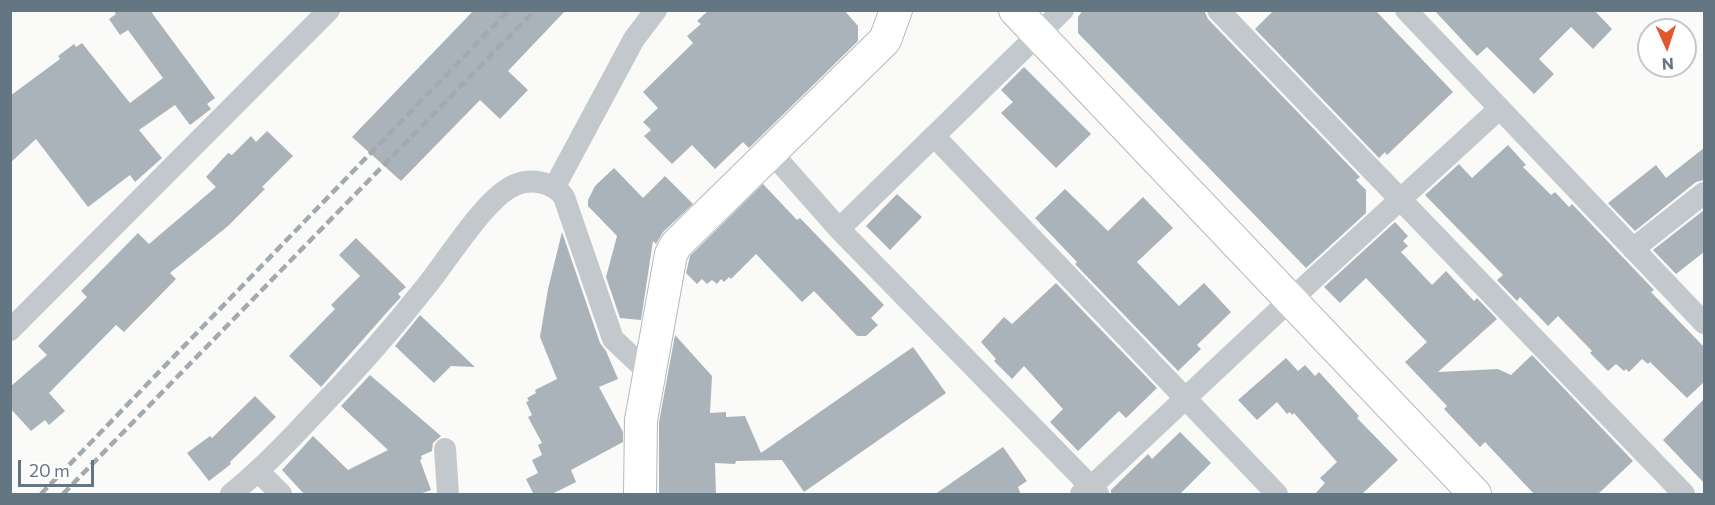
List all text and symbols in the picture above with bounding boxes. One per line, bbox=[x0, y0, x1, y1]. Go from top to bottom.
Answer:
north arrow bbox=[1637, 18, 1697, 78]
text: N bbox=[1661, 55, 1674, 74]
scale bar bbox=[21, 448, 98, 486]
text: 20 m bbox=[29, 459, 70, 481]

